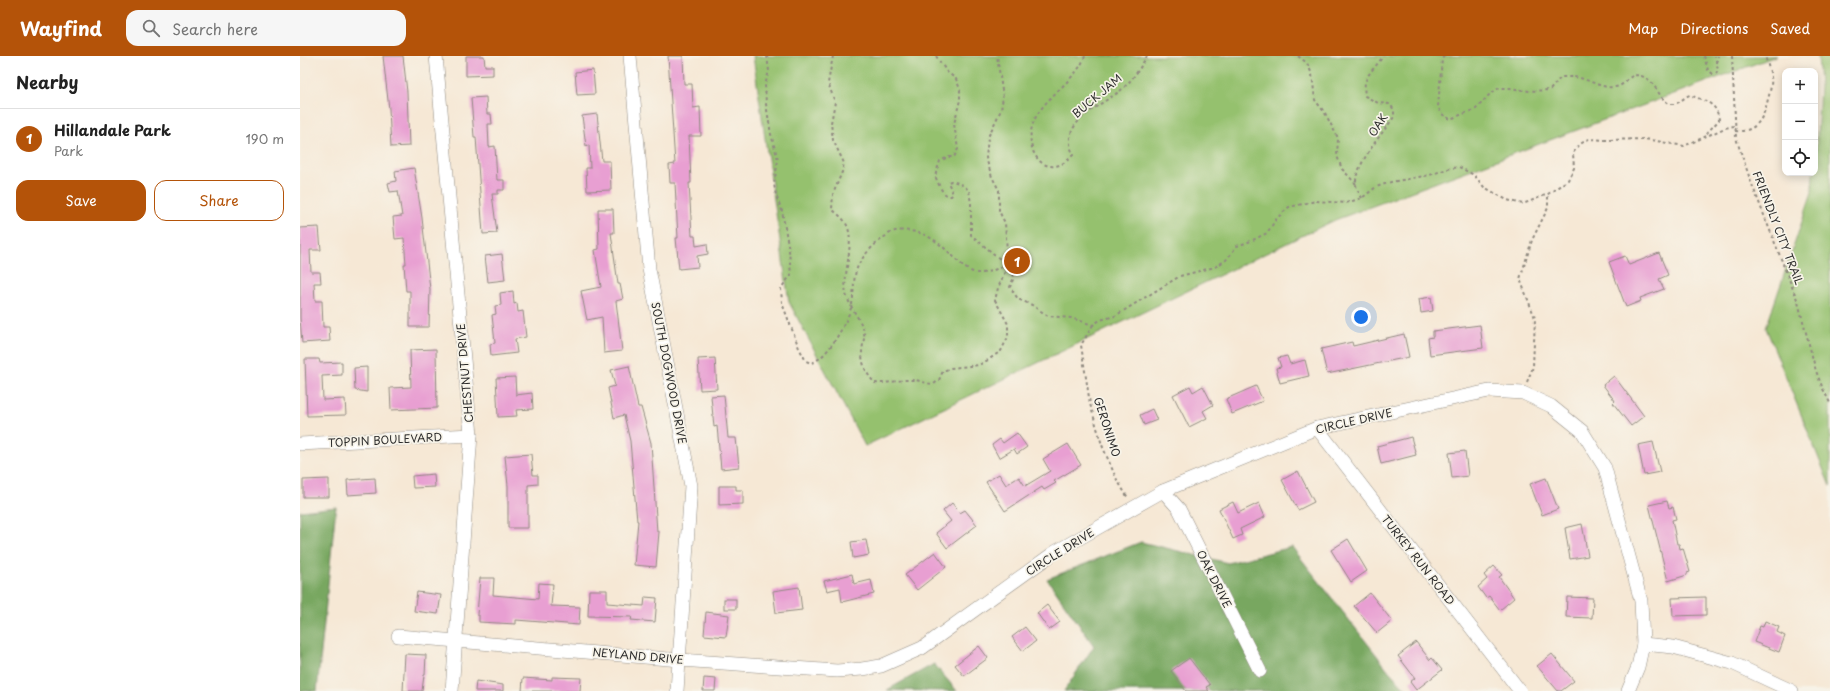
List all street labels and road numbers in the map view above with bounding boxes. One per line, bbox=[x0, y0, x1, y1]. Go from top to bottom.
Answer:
street label: BUCK JAM bbox=[1068, 70, 1125, 121]
street label: OAK bbox=[1364, 109, 1392, 140]
street label: FRIENDLY CITY TRAIL bbox=[1749, 168, 1808, 288]
street label: SOUTH DOGWOOD DRIVE bbox=[647, 301, 692, 446]
street label: CHESTNUT DRIVE bbox=[452, 323, 477, 423]
street label: GERONIMO bbox=[1090, 395, 1125, 459]
street label: CIRCLE DRIVE bbox=[1314, 403, 1394, 438]
street label: TOPPIN BOULEVARD bbox=[327, 428, 442, 451]
street label: TURKEY RUN ROAD bbox=[1378, 511, 1459, 608]
street label: CIRCLE DRIVE bbox=[1022, 524, 1097, 579]
street label: OAK DRIVE bbox=[1193, 547, 1236, 611]
street label: NEYLAND DRIVE bbox=[592, 643, 684, 668]

